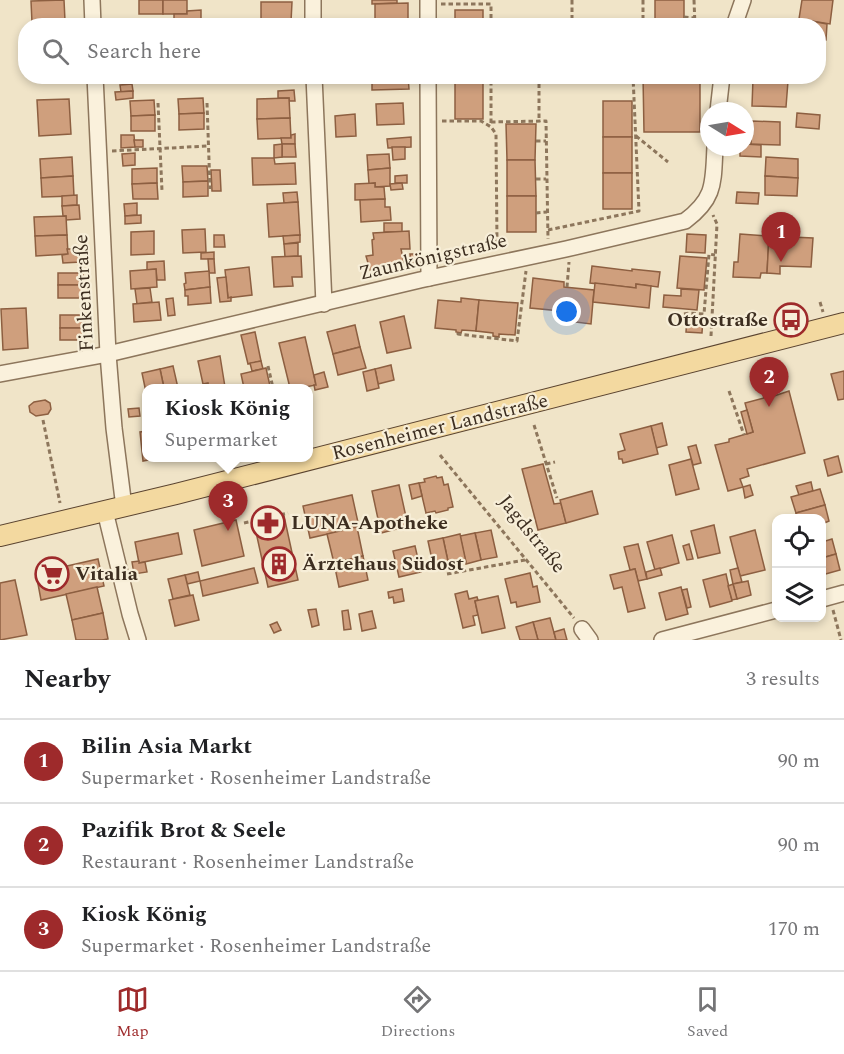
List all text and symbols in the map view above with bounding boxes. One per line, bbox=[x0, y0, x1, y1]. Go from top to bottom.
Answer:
search box bbox=[18, 18, 826, 84]
icon: search bbox=[39, 35, 72, 68]
text: Search here bbox=[87, 35, 201, 68]
north arrow bbox=[700, 102, 754, 156]
pin: 1 bbox=[762, 212, 800, 262]
street label: Zaunkönigstraße bbox=[356, 225, 510, 289]
street label: Finkenstraße bbox=[66, 234, 102, 352]
your location bbox=[552, 297, 581, 326]
bus stop icon: Ottostraße bbox=[773, 302, 809, 338]
place label: Ottostraße bbox=[667, 305, 768, 335]
pin: 2 bbox=[750, 358, 788, 407]
popup bbox=[142, 384, 313, 462]
street label: Rosenheimer Landstraße bbox=[329, 386, 551, 468]
text: Kiosk König bbox=[165, 392, 290, 425]
text: Supermarket bbox=[165, 425, 278, 455]
pin: 3 bbox=[208, 482, 248, 531]
street label: Jagdstraße bbox=[491, 488, 573, 580]
pharmacy icon: LUNA-Apotheke bbox=[250, 505, 286, 541]
place label: LUNA-Apotheke bbox=[291, 508, 448, 538]
map controls bbox=[772, 514, 826, 622]
button: locate bbox=[772, 514, 826, 568]
building icon: Ärztehaus Südost bbox=[261, 546, 297, 582]
place label: Ärztehaus Südost bbox=[302, 549, 464, 579]
supermarket icon: Vitalia bbox=[34, 556, 70, 592]
place label: Vitalia bbox=[75, 559, 139, 589]
button: layers bbox=[772, 568, 826, 622]
text: Nearby bbox=[24, 659, 110, 699]
text: 3 results bbox=[746, 664, 820, 694]
text: Bilin Asia Markt bbox=[81, 730, 252, 763]
text: 1 bbox=[38, 746, 49, 776]
text: 90 m bbox=[778, 746, 820, 776]
text: Supermarket · Rosenheimer Landstraße bbox=[81, 763, 431, 793]
text: Pazifik Brot & Seele bbox=[81, 814, 286, 847]
text: 2 bbox=[38, 830, 49, 860]
text: 90 m bbox=[778, 830, 820, 860]
text: Restaurant · Rosenheimer Landstraße bbox=[81, 847, 414, 877]
text: Kiosk König bbox=[81, 898, 207, 931]
text: 3 bbox=[38, 914, 49, 944]
text: 170 m bbox=[768, 914, 820, 944]
text: Supermarket · Rosenheimer Landstraße bbox=[81, 931, 431, 961]
tab: Map bbox=[116, 983, 149, 1043]
tab: Directions bbox=[381, 983, 455, 1043]
tab: Saved bbox=[687, 983, 728, 1043]

